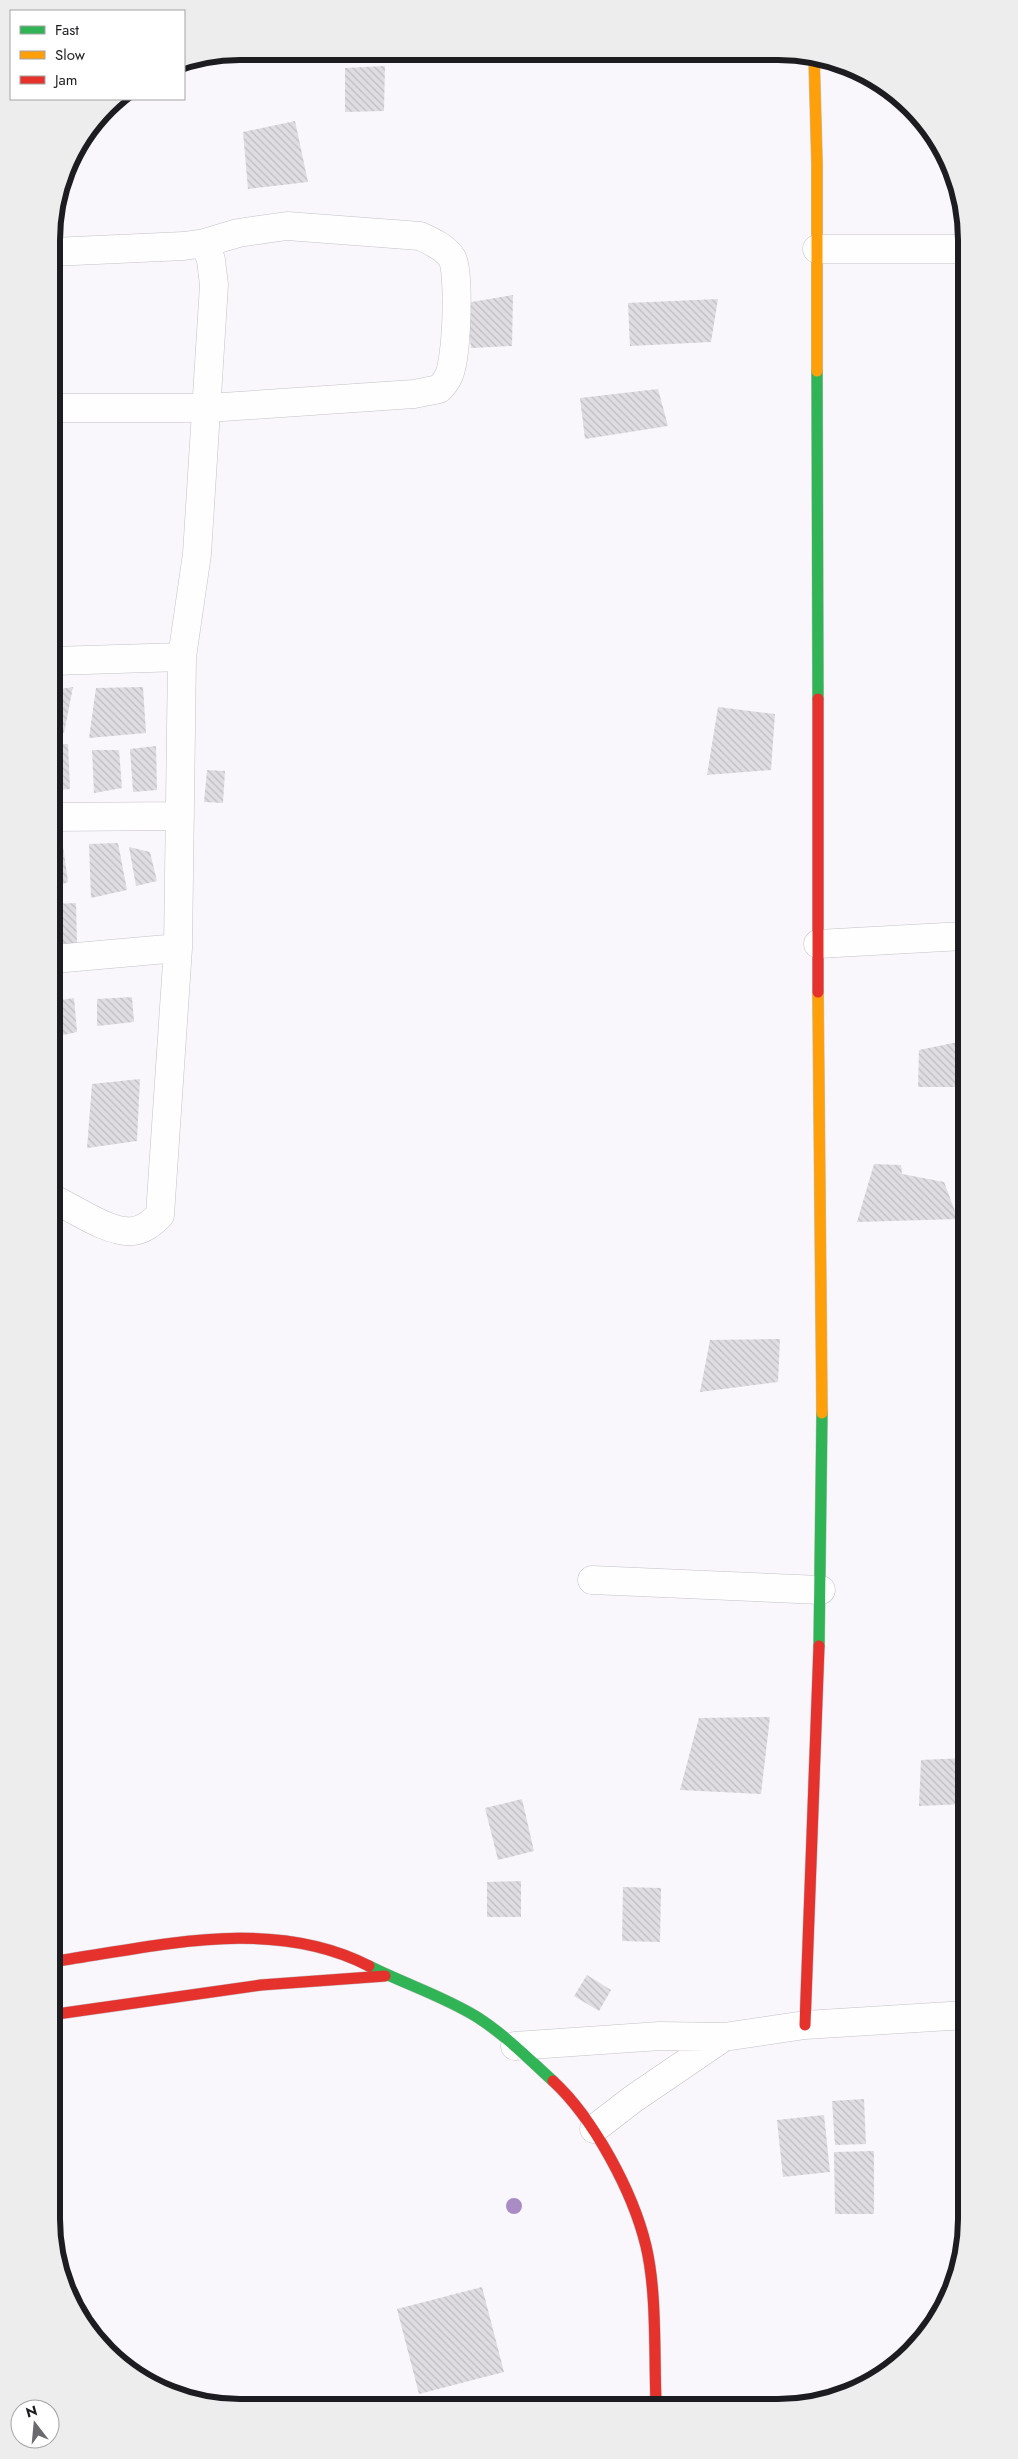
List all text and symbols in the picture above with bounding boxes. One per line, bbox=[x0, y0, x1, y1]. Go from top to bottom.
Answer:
legend bbox=[10, 10, 185, 100]
text: Fast bbox=[55, 19, 79, 41]
text: Slow bbox=[55, 44, 86, 66]
text: Jam bbox=[53, 69, 78, 91]
north arrow bbox=[10, 2399, 60, 2449]
text: N bbox=[23, 2400, 40, 2423]

